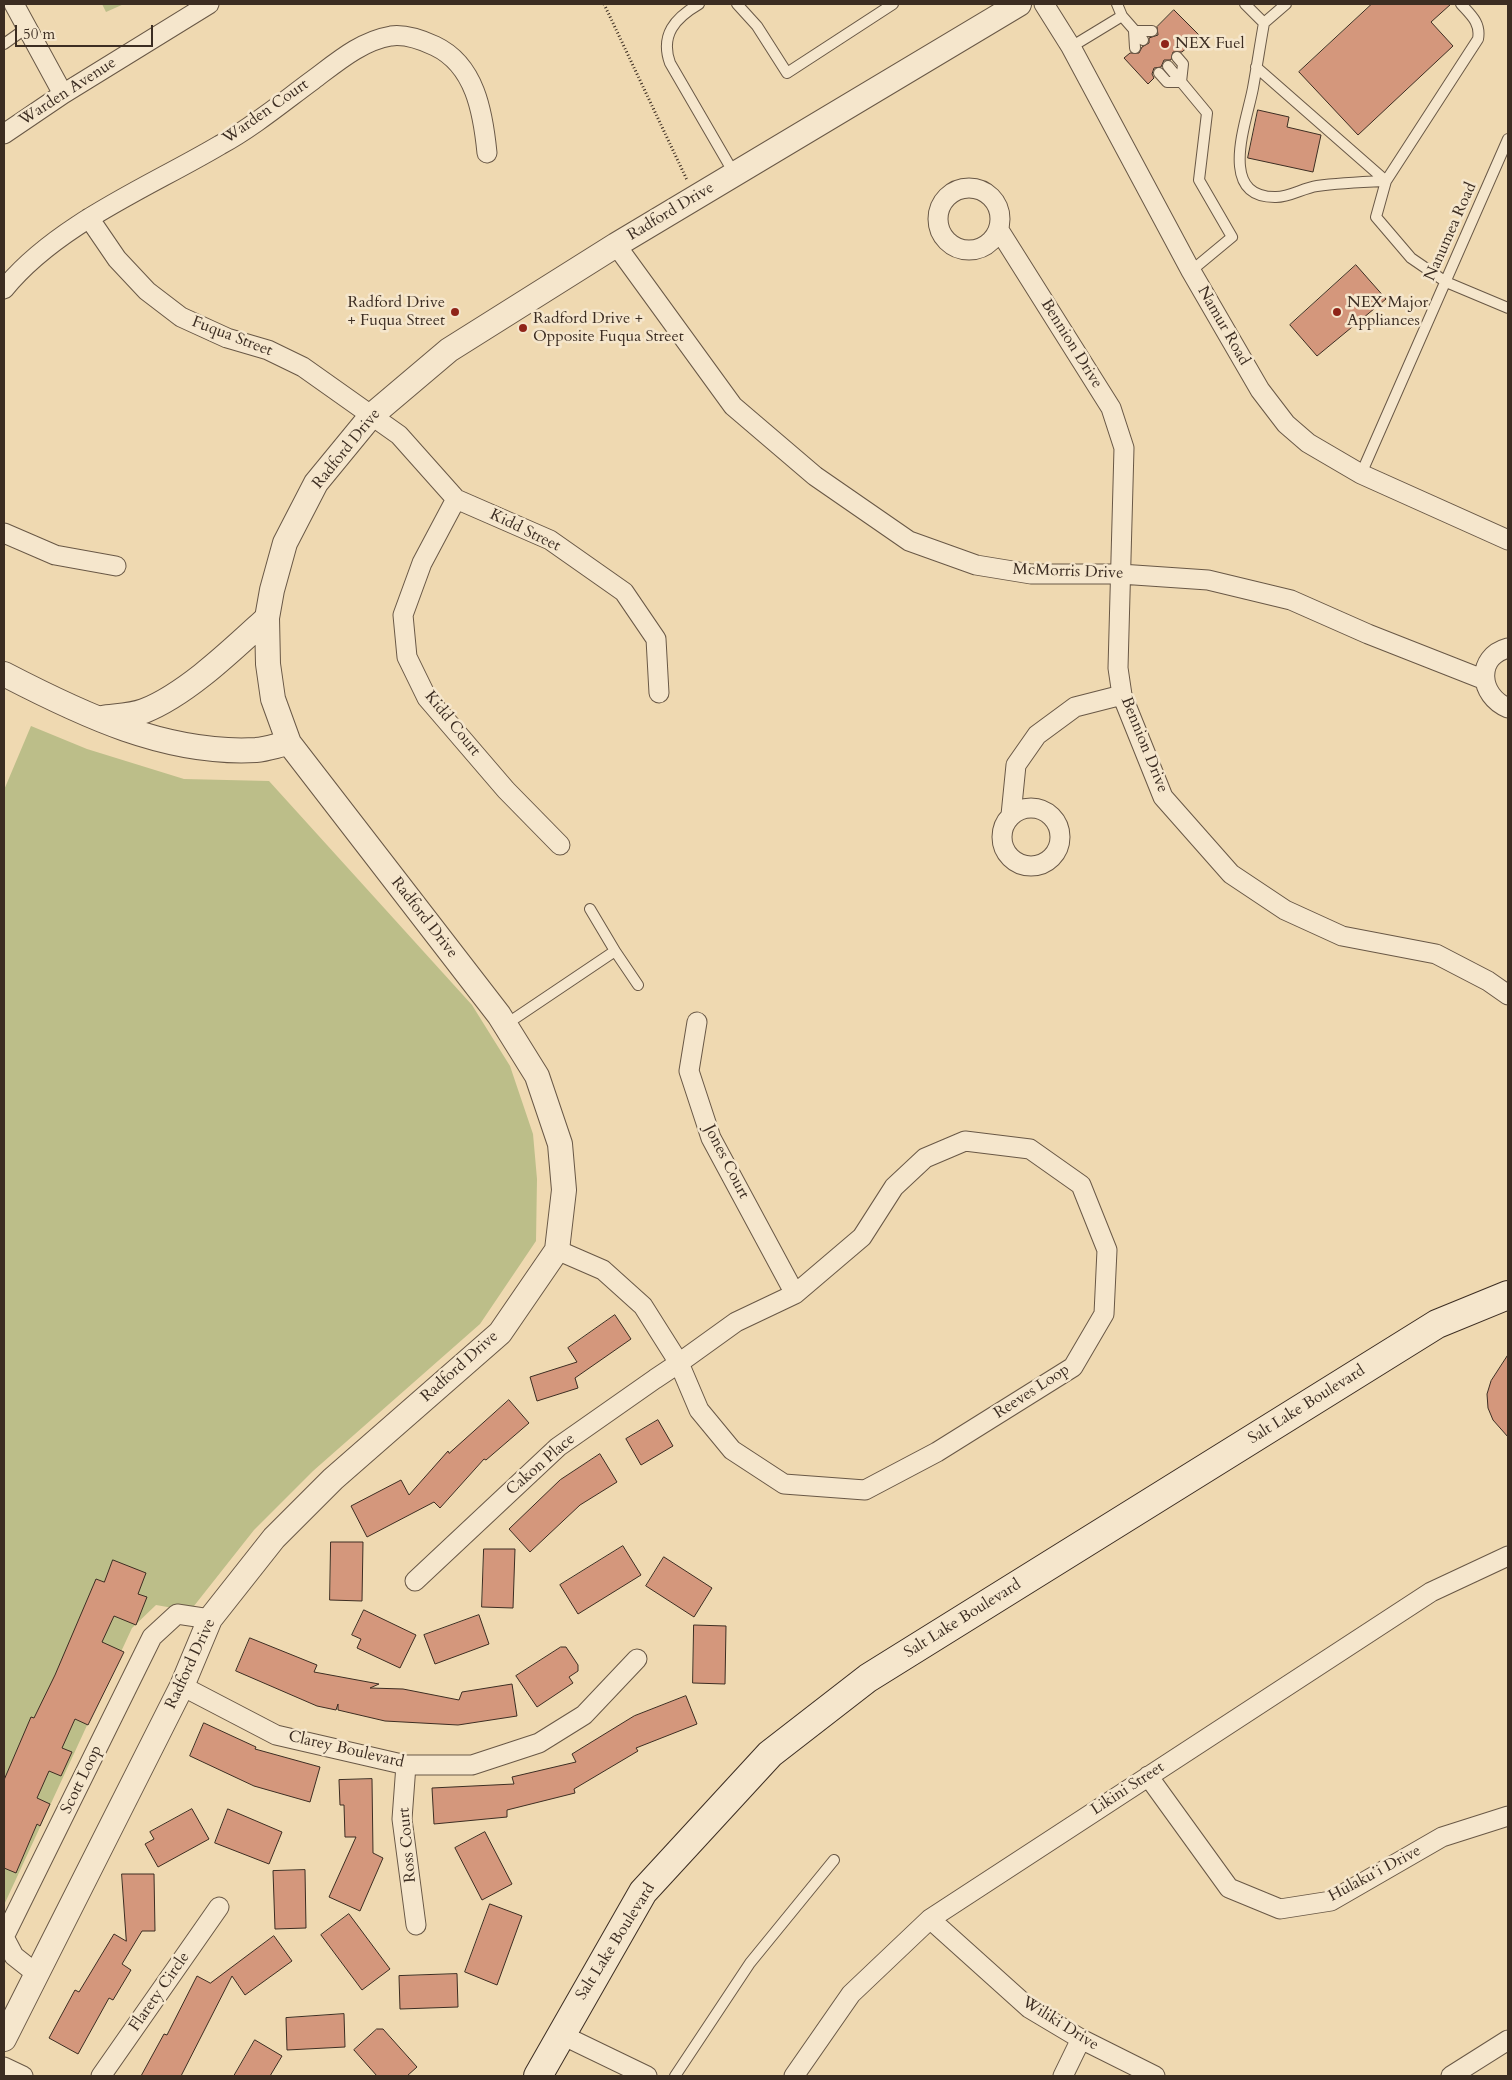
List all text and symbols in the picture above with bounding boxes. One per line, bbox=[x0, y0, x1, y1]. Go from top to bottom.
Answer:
scale bar bbox=[18, 15, 155, 47]
text: 50 m bbox=[23, 24, 55, 44]
place label: NEX Fuel bbox=[1175, 34, 1245, 54]
marker: NEX Fuel bbox=[1159, 38, 1171, 50]
street label: Warden Avenue bbox=[16, 54, 120, 130]
street label: Warden Court bbox=[219, 75, 313, 149]
street label: Radford Drive bbox=[624, 179, 718, 245]
street label: Nanumea Road bbox=[1421, 180, 1481, 284]
street label: Namur Road bbox=[1193, 283, 1253, 369]
place label: Radford Drive + Fuqua Street bbox=[348, 293, 445, 331]
place label: NEX Major Appliances bbox=[1347, 293, 1428, 331]
street label: Bennion Drive bbox=[1036, 296, 1106, 392]
marker: Radford Drive + Fuqua Street bbox=[449, 306, 461, 318]
marker: NEX Major Appliances bbox=[1331, 306, 1343, 318]
place label: Radford Drive + Opposite Fuqua Street bbox=[533, 309, 684, 347]
street label: Fuqua Street bbox=[189, 313, 275, 361]
marker: Radford Drive + Opposite Fuqua Street bbox=[517, 322, 529, 334]
street label: Radford Drive bbox=[309, 405, 385, 493]
street label: Kidd Street bbox=[487, 506, 563, 556]
street label: McMorris Drive bbox=[1012, 560, 1124, 584]
street label: Kidd Court bbox=[420, 688, 484, 760]
street label: Bennion Drive bbox=[1116, 694, 1172, 796]
street label: Radford Drive bbox=[386, 874, 462, 962]
street label: Jones Court bbox=[699, 1122, 753, 1202]
street label: Radford Drive bbox=[417, 1327, 503, 1407]
street label: Reeves Loop bbox=[991, 1360, 1073, 1424]
street label: Salt Lake Boulevard bbox=[1245, 1361, 1369, 1449]
street label: Cakon Place bbox=[503, 1430, 579, 1500]
street label: Salt Lake Boulevard bbox=[901, 1575, 1025, 1663]
street label: Radford Drive bbox=[162, 1616, 220, 1712]
street label: Clarey Boulevard bbox=[286, 1727, 406, 1773]
street label: Scott Loop bbox=[57, 1743, 107, 1817]
street label: Likini Street bbox=[1088, 1758, 1168, 1820]
street label: Ross Court bbox=[395, 1807, 421, 1883]
street label: Hulakuʻi Drive bbox=[1325, 1842, 1425, 1906]
street label: Salt Lake Boulevard bbox=[572, 1880, 660, 2004]
street label: Flarety Circle bbox=[126, 1949, 194, 2035]
street label: Wiliki Drive bbox=[1018, 1993, 1102, 2055]

